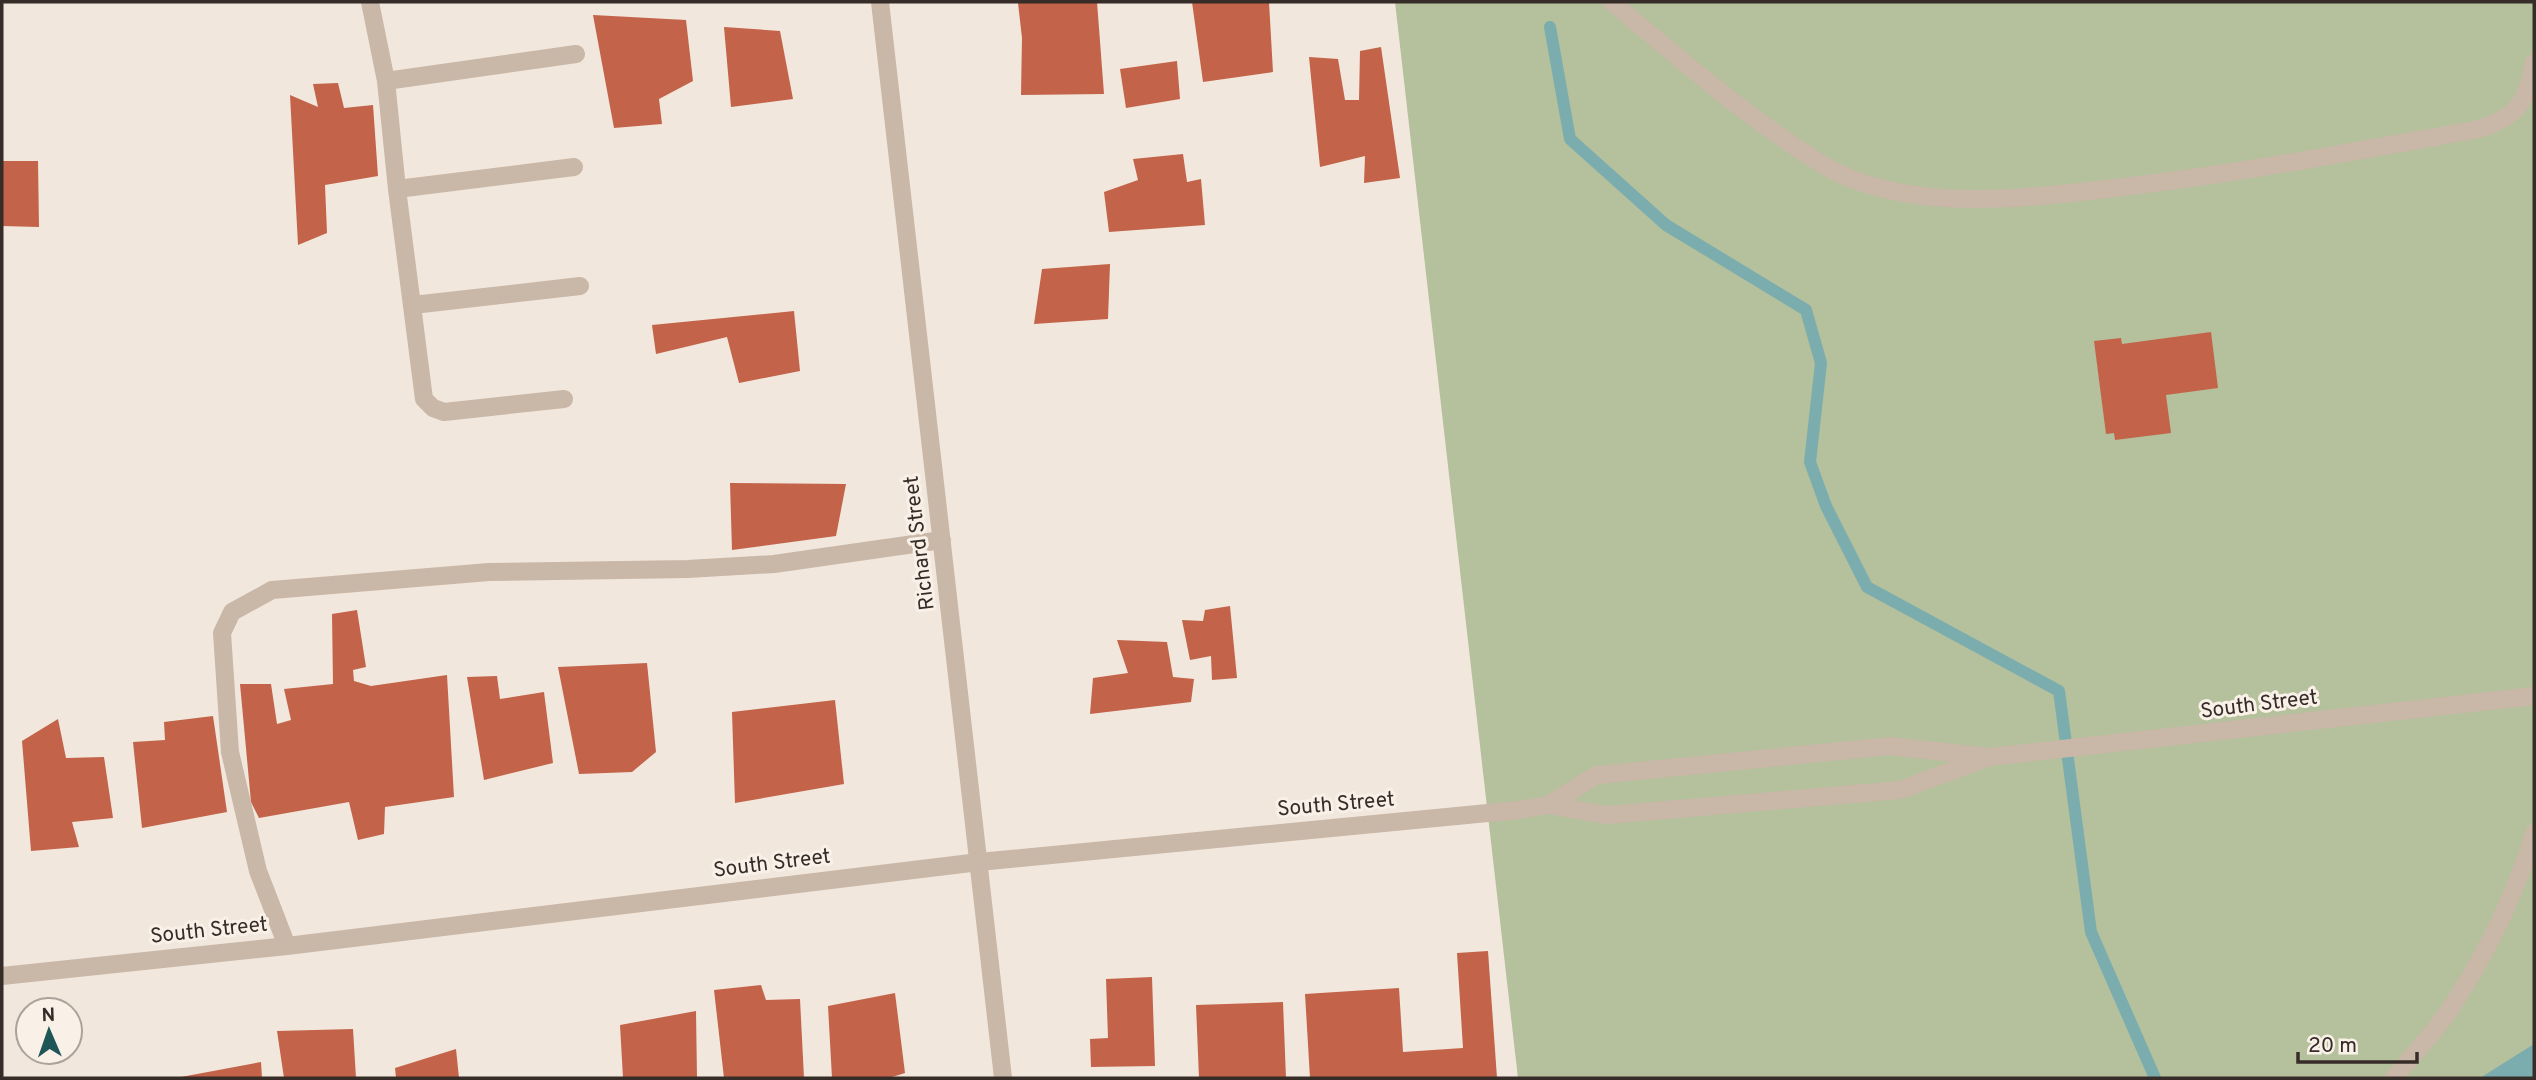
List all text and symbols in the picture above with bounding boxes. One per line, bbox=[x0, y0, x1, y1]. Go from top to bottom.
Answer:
street label: Richard Street bbox=[898, 474, 942, 612]
street label: South Street bbox=[2199, 684, 2319, 726]
street label: South Street bbox=[1276, 786, 1396, 824]
street label: South Street bbox=[712, 843, 832, 885]
street label: South Street bbox=[149, 911, 269, 951]
north arrow bbox=[14, 996, 84, 1066]
text: N bbox=[41, 1004, 56, 1028]
scale bar bbox=[2298, 1020, 2417, 1064]
text: 20 m bbox=[2308, 1033, 2357, 1060]

